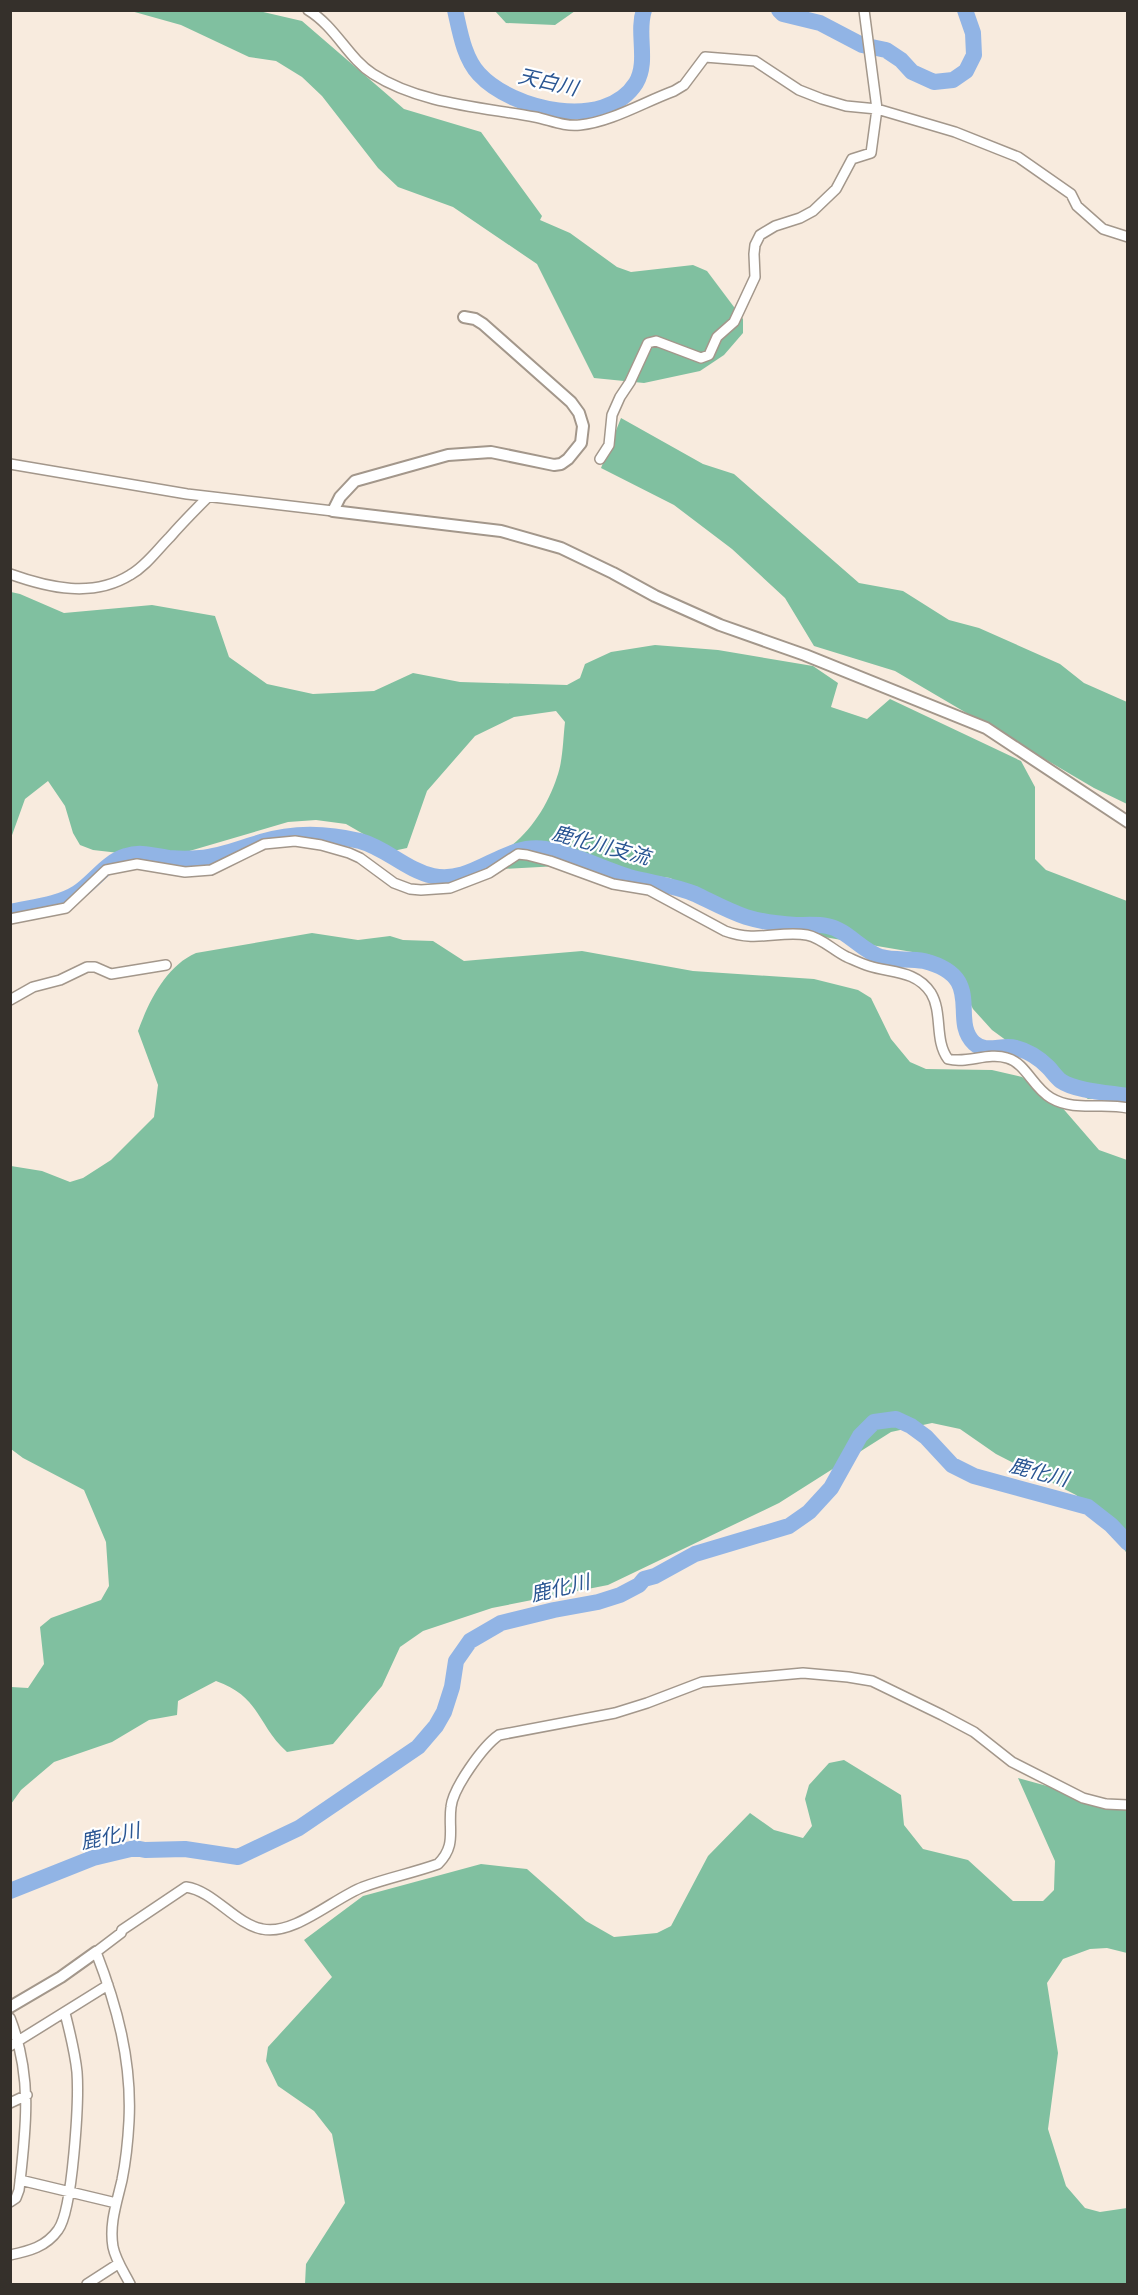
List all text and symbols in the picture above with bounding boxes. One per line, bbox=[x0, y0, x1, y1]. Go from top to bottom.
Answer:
water label: 天白川 bbox=[516, 64, 582, 101]
water label: 鹿化川支流 bbox=[550, 820, 655, 870]
water label: 鹿化川 bbox=[1007, 1453, 1073, 1492]
water label: 鹿化川 bbox=[528, 1569, 594, 1606]
water label: 鹿化川 bbox=[78, 1818, 144, 1854]

